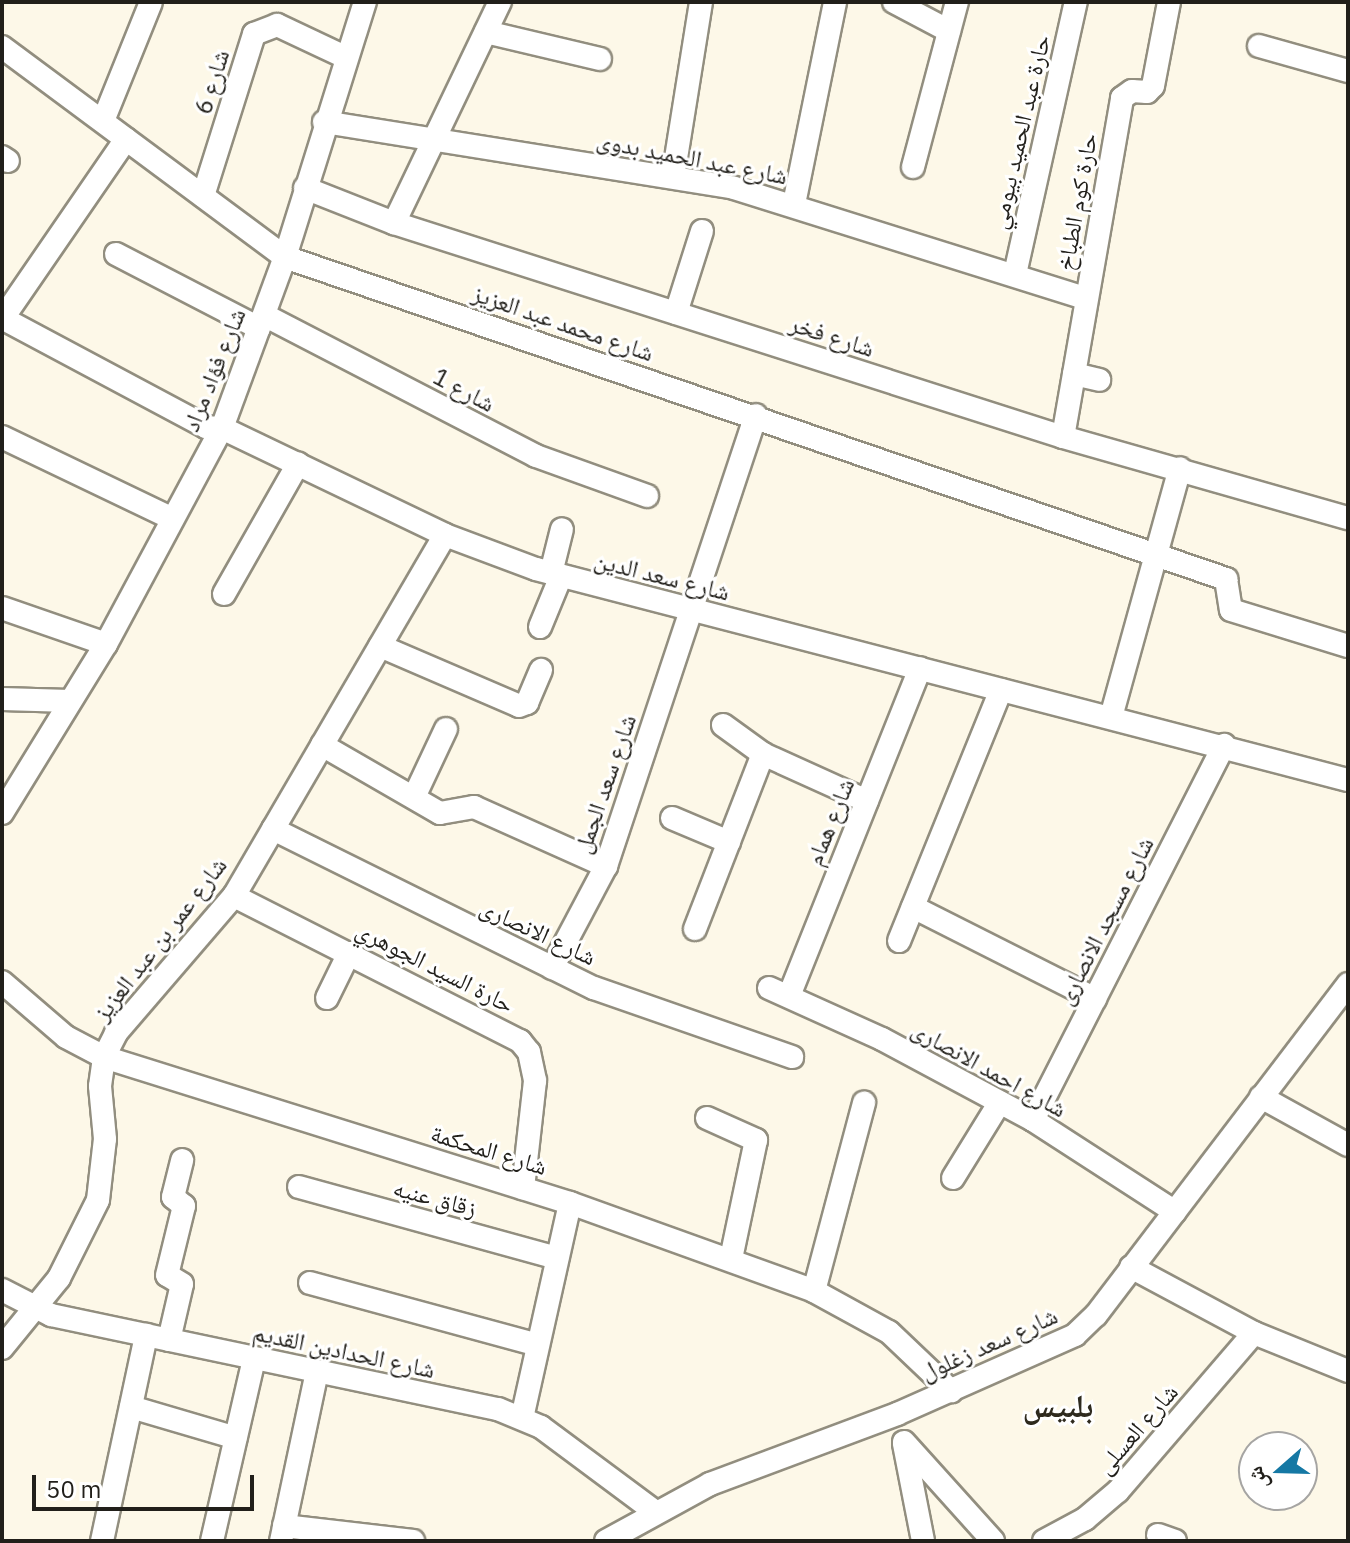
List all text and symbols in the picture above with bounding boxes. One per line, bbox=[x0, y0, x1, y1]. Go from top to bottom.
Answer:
street label: حارة عبد الحميد بيومي bbox=[984, 32, 1056, 232]
street label: شارع 6 bbox=[189, 46, 235, 118]
street label: شارع عبد الحميد بدوى bbox=[594, 125, 790, 191]
street label: حارة كوم الطباخ bbox=[1051, 131, 1103, 273]
street label: شارع محمد عبد العزيز bbox=[469, 279, 657, 367]
street label: شارع فؤاد مراد bbox=[176, 304, 252, 436]
street label: شارع فخر bbox=[786, 309, 878, 363]
street label: شارع 1 bbox=[428, 362, 500, 418]
street label: شارع سعد الدين bbox=[591, 545, 733, 607]
street label: شارع سعد الجمل bbox=[568, 711, 642, 857]
street label: شارع همام bbox=[800, 774, 860, 870]
street label: شارع مسجد الانصارى bbox=[1050, 832, 1160, 1010]
street label: شارع عمر بن عبد العزيز bbox=[87, 852, 233, 1026]
street label: شارع الانصارى bbox=[475, 893, 601, 971]
street label: حارة السيد الجوهري bbox=[351, 915, 519, 1019]
street label: شارع احمد الانصارى bbox=[906, 1015, 1072, 1123]
street label: شارع المحكمة bbox=[428, 1119, 550, 1181]
street label: زقاق عنيه bbox=[390, 1173, 480, 1223]
street label: شارع سعد زغلول bbox=[916, 1301, 1062, 1387]
street label: شارع الحدادين القديم bbox=[250, 1318, 438, 1384]
street label: شارع العسلى bbox=[1090, 1378, 1184, 1480]
district label: بلبيس bbox=[1023, 1386, 1093, 1424]
north arrow bbox=[1238, 1431, 1318, 1511]
scale bar bbox=[36, 1459, 258, 1509]
text: ش bbox=[1239, 1463, 1274, 1495]
text: 50 m bbox=[46, 1473, 101, 1505]

